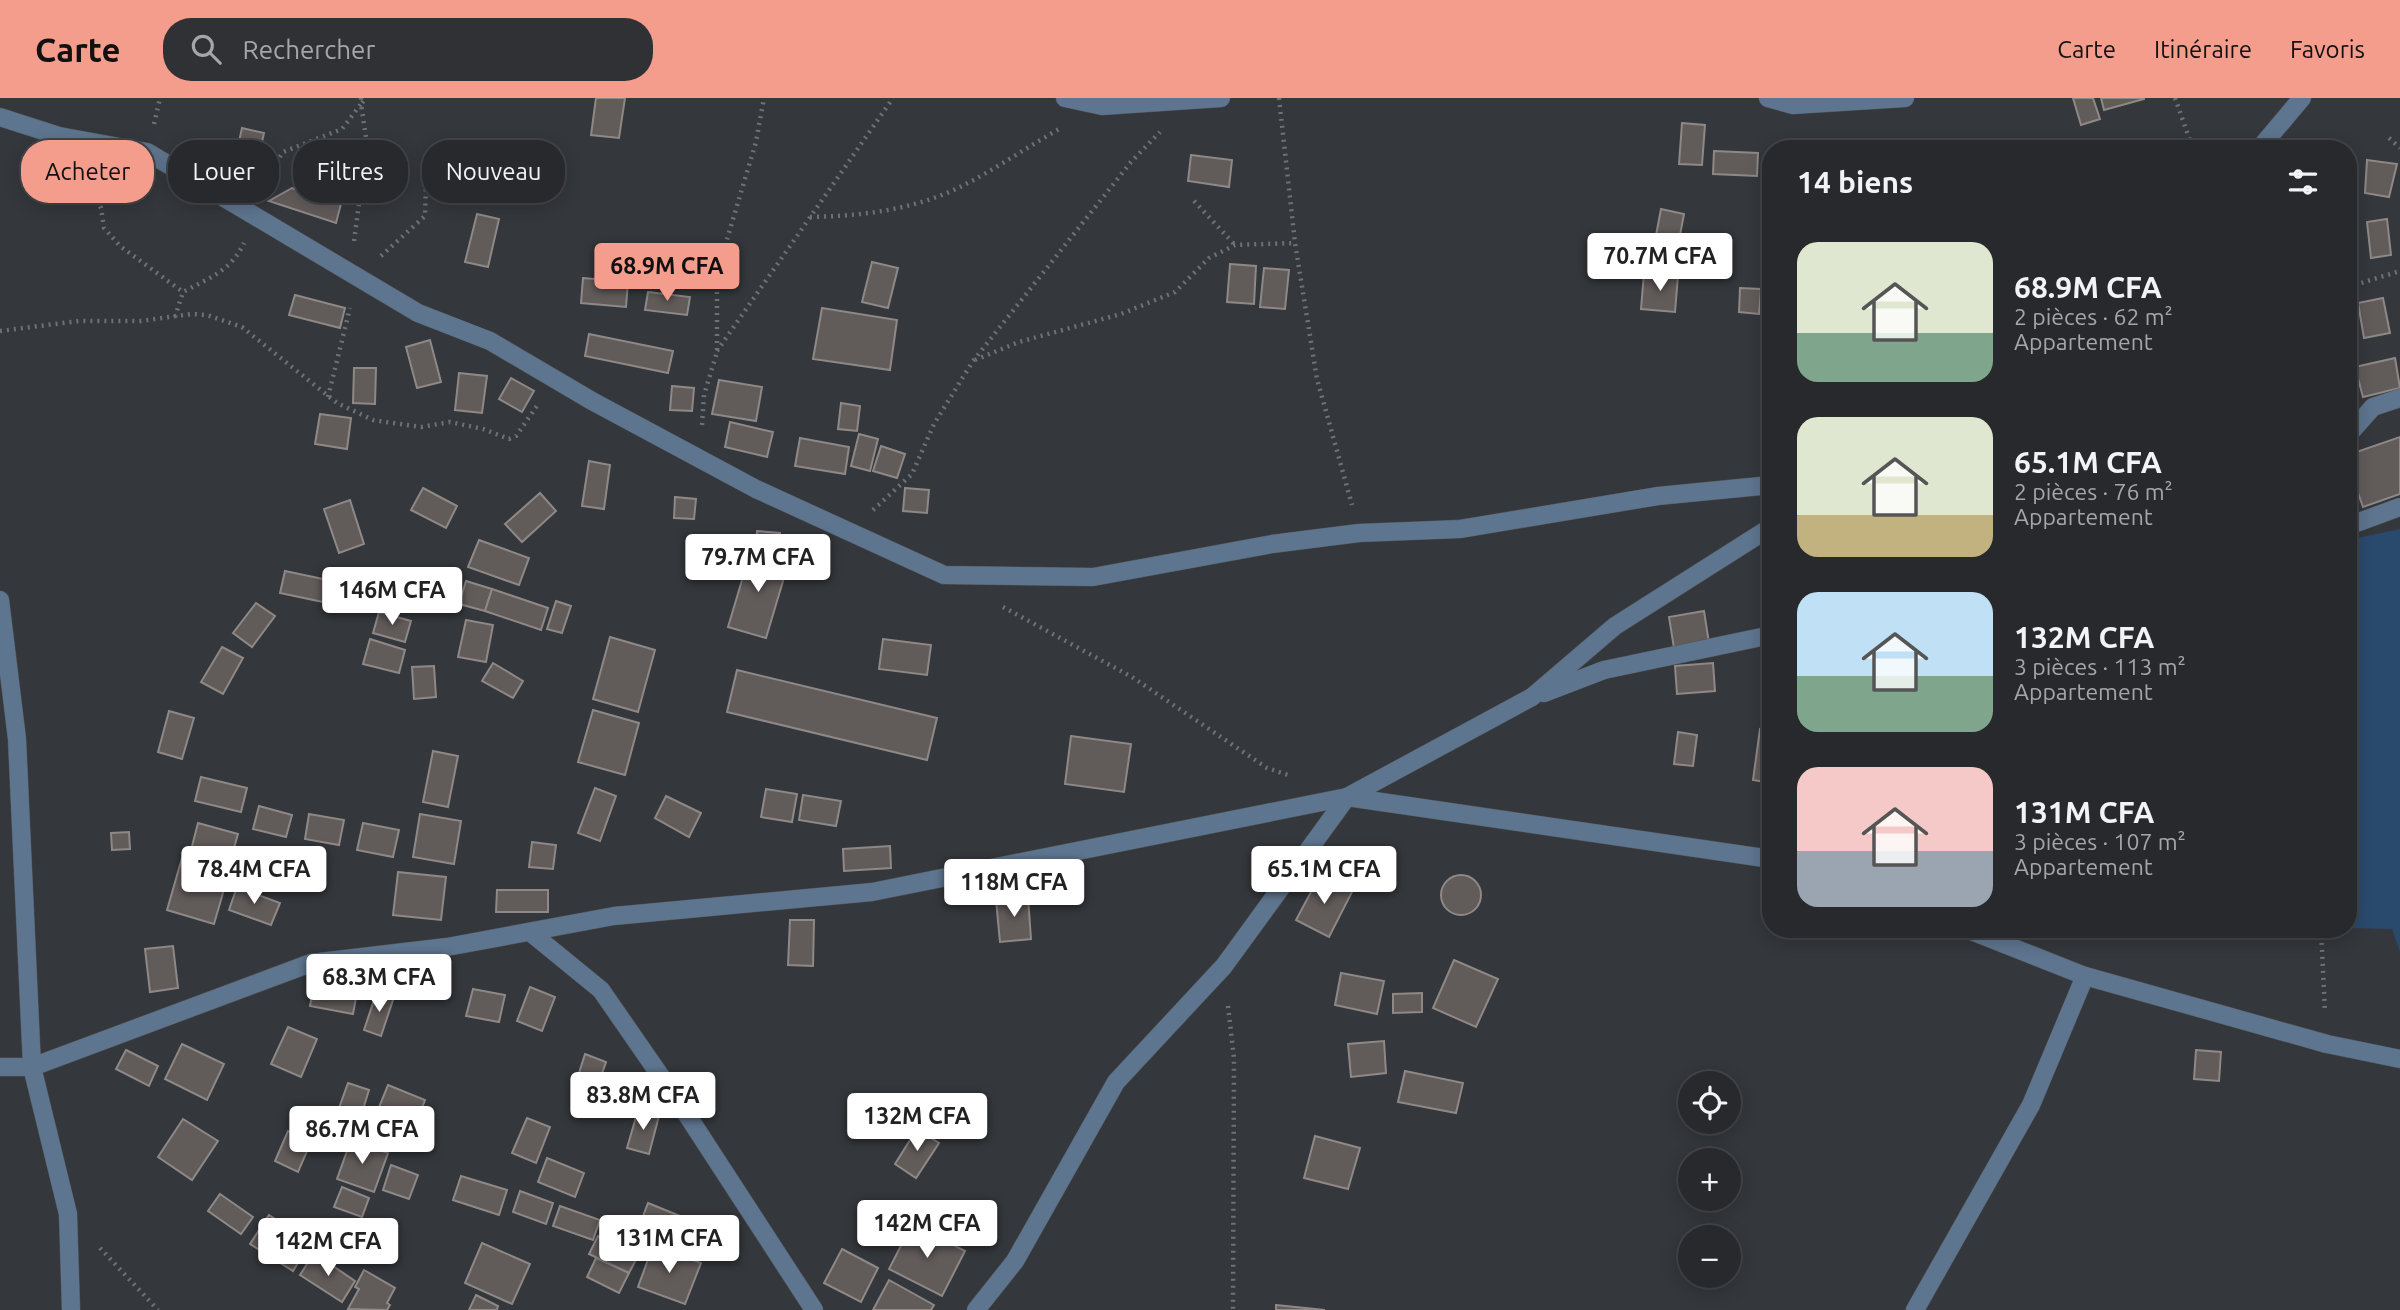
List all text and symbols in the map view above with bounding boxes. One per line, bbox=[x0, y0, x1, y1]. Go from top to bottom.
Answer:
search box bbox=[163, 18, 653, 81]
icon: search bbox=[187, 30, 225, 68]
text: Carte bbox=[35, 31, 121, 68]
text: Rechercher bbox=[243, 35, 375, 64]
text: Carte bbox=[2057, 36, 2116, 63]
text: Itinéraire bbox=[2154, 36, 2252, 63]
text: Favoris bbox=[2290, 36, 2365, 63]
chip: Acheter bbox=[21, 140, 154, 203]
chip: Louer bbox=[168, 140, 279, 203]
chip: Filtres bbox=[293, 140, 408, 203]
chip: Nouveau bbox=[422, 140, 565, 203]
icon: filters bbox=[2284, 163, 2322, 201]
text: 14 biens bbox=[1797, 165, 1913, 199]
pin: 70.7M CFA bbox=[1580, 234, 1740, 293]
text: 70.7M CFA bbox=[1603, 243, 1717, 268]
pin: 68.9M CFA bbox=[587, 244, 747, 303]
text: 68.9M CFA bbox=[610, 253, 724, 278]
icon: home bbox=[1853, 270, 1937, 354]
text: 68.9M CFA bbox=[2014, 270, 2162, 304]
text: 2 pièces · 62 m² bbox=[2014, 304, 2173, 329]
text: Appartement bbox=[2014, 329, 2153, 354]
icon: home bbox=[1853, 445, 1937, 529]
text: 65.1M CFA bbox=[2014, 445, 2162, 479]
text: 2 pièces · 76 m² bbox=[2014, 479, 2173, 504]
text: Appartement bbox=[2014, 504, 2153, 529]
pin: 79.7M CFA bbox=[678, 534, 838, 594]
text: 79.7M CFA bbox=[701, 544, 815, 569]
pin: 146M CFA bbox=[320, 568, 464, 627]
text: 146M CFA bbox=[338, 577, 446, 602]
icon: home bbox=[1853, 620, 1937, 704]
text: 132M CFA bbox=[2014, 620, 2154, 654]
text: 3 pièces · 113 m² bbox=[2014, 654, 2186, 679]
text: Appartement bbox=[2014, 679, 2153, 704]
icon: home bbox=[1853, 795, 1937, 879]
text: 131M CFA bbox=[2014, 795, 2154, 829]
text: 3 pièces · 107 m² bbox=[2014, 829, 2186, 854]
pin: 78.4M CFA bbox=[174, 846, 334, 906]
pin: 65.1M CFA bbox=[1244, 846, 1404, 906]
text: Appartement bbox=[2014, 854, 2153, 879]
text: 78.4M CFA bbox=[197, 856, 311, 881]
text: 65.1M CFA bbox=[1267, 856, 1381, 881]
pin: 118M CFA bbox=[942, 860, 1086, 919]
text: 118M CFA bbox=[960, 869, 1068, 894]
pin: 68.3M CFA bbox=[299, 954, 459, 1014]
text: 68.3M CFA bbox=[322, 964, 436, 989]
map controls bbox=[1678, 1071, 1741, 1288]
button: locate bbox=[1678, 1071, 1741, 1134]
pin: 83.8M CFA bbox=[563, 1072, 723, 1132]
text: 83.8M CFA bbox=[586, 1082, 700, 1107]
pin: 132M CFA bbox=[845, 1094, 989, 1153]
text: 132M CFA bbox=[863, 1103, 971, 1128]
pin: 86.7M CFA bbox=[282, 1107, 442, 1166]
text: 86.7M CFA bbox=[305, 1116, 419, 1141]
button: + bbox=[1678, 1148, 1741, 1211]
pin: 142M CFA bbox=[855, 1200, 999, 1260]
text: 142M CFA bbox=[873, 1210, 981, 1235]
pin: 131M CFA bbox=[597, 1216, 741, 1275]
pin: 142M CFA bbox=[256, 1218, 400, 1278]
text: 131M CFA bbox=[615, 1225, 723, 1250]
button: − bbox=[1678, 1225, 1741, 1288]
text: 142M CFA bbox=[274, 1228, 382, 1253]

